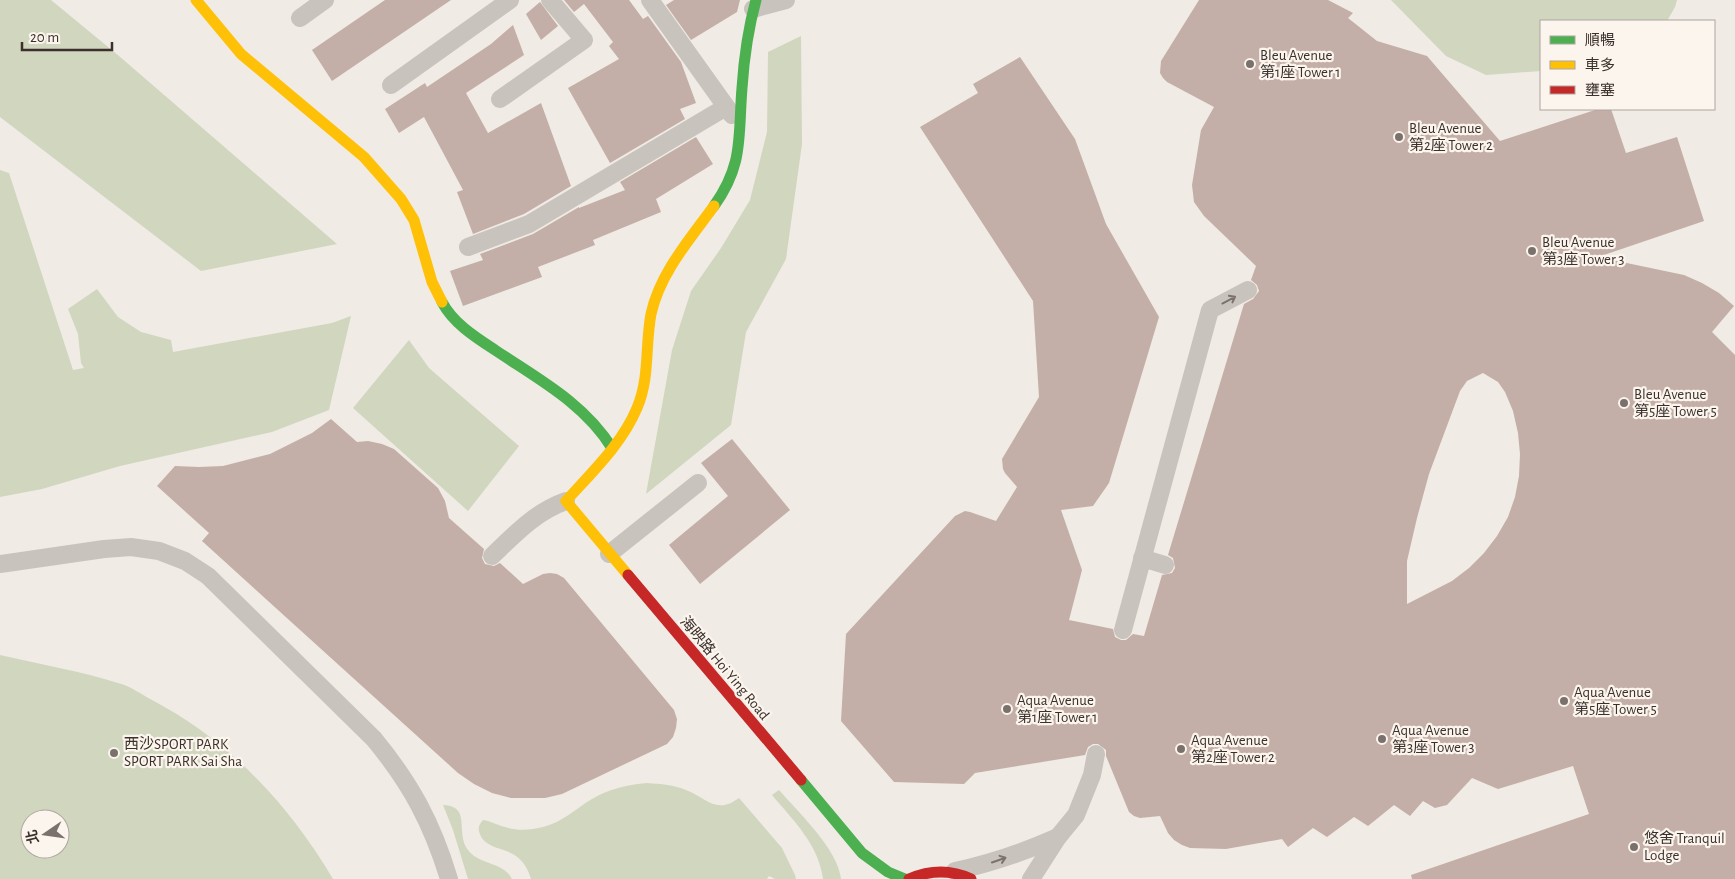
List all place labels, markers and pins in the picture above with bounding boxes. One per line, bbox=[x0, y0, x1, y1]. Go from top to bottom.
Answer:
place label: Bleu Avenue 第1座 Tower 1 bbox=[1260, 48, 1340, 80]
marker: Bleu Avenue 第1座 Tower 1 bbox=[1244, 58, 1256, 70]
place label: Bleu Avenue 第2座 Tower 2 bbox=[1409, 121, 1493, 153]
marker: Bleu Avenue 第2座 Tower 2 bbox=[1393, 131, 1405, 143]
place label: Bleu Avenue 第3座 Tower 3 bbox=[1542, 235, 1625, 267]
marker: Bleu Avenue 第3座 Tower 3 bbox=[1526, 245, 1538, 257]
place label: Bleu Avenue 第5座 Tower 5 bbox=[1634, 387, 1717, 419]
marker: Bleu Avenue 第5座 Tower 5 bbox=[1618, 397, 1630, 409]
place label: Aqua Avenue 第5座 Tower 5 bbox=[1574, 685, 1657, 717]
place label: Aqua Avenue 第1座 Tower 1 bbox=[1017, 693, 1097, 725]
marker: Aqua Avenue 第5座 Tower 5 bbox=[1558, 695, 1570, 707]
marker: Aqua Avenue 第1座 Tower 1 bbox=[1001, 703, 1013, 715]
place label: Aqua Avenue 第3座 Tower 3 bbox=[1392, 723, 1475, 755]
place label: Aqua Avenue 第2座 Tower 2 bbox=[1191, 733, 1275, 765]
marker: Aqua Avenue 第3座 Tower 3 bbox=[1376, 733, 1388, 745]
place label: 西沙SPORT PARK SPORT PARK Sai Sha bbox=[124, 736, 242, 769]
marker: Aqua Avenue 第2座 Tower 2 bbox=[1175, 743, 1187, 755]
marker: 西沙SPORT PARK SPORT PARK Sai Sha bbox=[108, 747, 120, 759]
place label: 悠舍 Tranquil Lodge bbox=[1644, 830, 1725, 863]
marker: 悠舍 Tranquil Lodge bbox=[1628, 841, 1640, 853]

